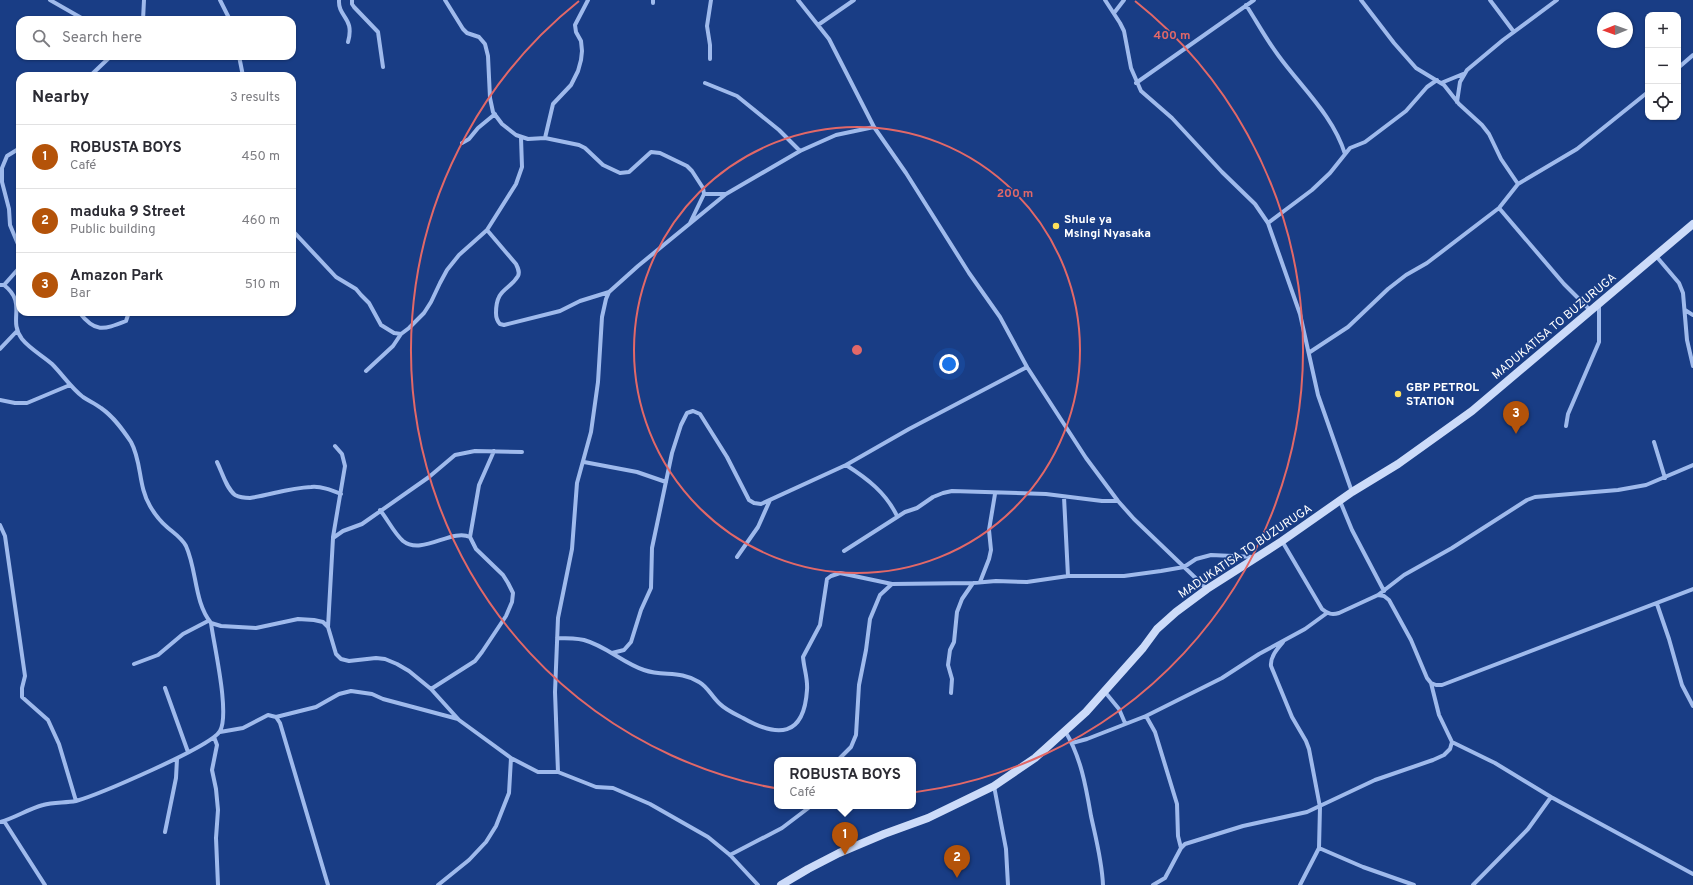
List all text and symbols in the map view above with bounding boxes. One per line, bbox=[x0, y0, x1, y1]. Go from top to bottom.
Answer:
north arrow bbox=[1597, 12, 1633, 48]
map controls bbox=[1645, 12, 1681, 120]
button: + bbox=[1645, 12, 1681, 48]
search box bbox=[16, 16, 296, 60]
icon: search bbox=[30, 27, 52, 49]
text: 400 m bbox=[1153, 28, 1191, 44]
text: Search here bbox=[62, 29, 142, 48]
button: − bbox=[1645, 48, 1681, 84]
button: locate bbox=[1645, 84, 1681, 120]
text: Nearby bbox=[32, 87, 89, 109]
text: 3 results bbox=[230, 90, 280, 106]
text: ROBUSTA BOYS bbox=[70, 139, 182, 158]
text: 1 bbox=[42, 149, 48, 165]
text: 450 m bbox=[241, 149, 280, 165]
text: Café bbox=[70, 158, 96, 174]
text: 200 m bbox=[997, 186, 1033, 202]
text: maduka 9 Street bbox=[70, 203, 185, 222]
place label: Shule ya Msingi Nyasaka bbox=[1064, 212, 1151, 242]
text: 2 bbox=[41, 213, 49, 229]
text: 460 m bbox=[242, 213, 280, 229]
marker: Shule ya Msingi Nyasaka bbox=[1051, 221, 1061, 231]
text: Public building bbox=[70, 222, 156, 238]
text: Amazon Park bbox=[70, 267, 164, 286]
street label: MADUKATISA TO BUZURUGA bbox=[1489, 270, 1620, 384]
text: 3 bbox=[41, 277, 49, 293]
text: 510 m bbox=[245, 277, 280, 293]
text: Bar bbox=[70, 286, 91, 302]
centre of rings bbox=[850, 343, 864, 357]
your location bbox=[939, 354, 959, 374]
place label: GBP PETROL STATION bbox=[1406, 380, 1479, 410]
marker: GBP PETROL STATION bbox=[1393, 389, 1403, 399]
pin: 3 bbox=[1503, 401, 1529, 434]
street label: MADUKATISA TO BUZURUGA bbox=[1176, 501, 1316, 603]
popup bbox=[774, 757, 916, 809]
text: ROBUSTA BOYS bbox=[789, 766, 901, 785]
text: Café bbox=[789, 785, 815, 801]
pin: 1 bbox=[832, 822, 858, 855]
pin: 2 bbox=[944, 845, 970, 878]

